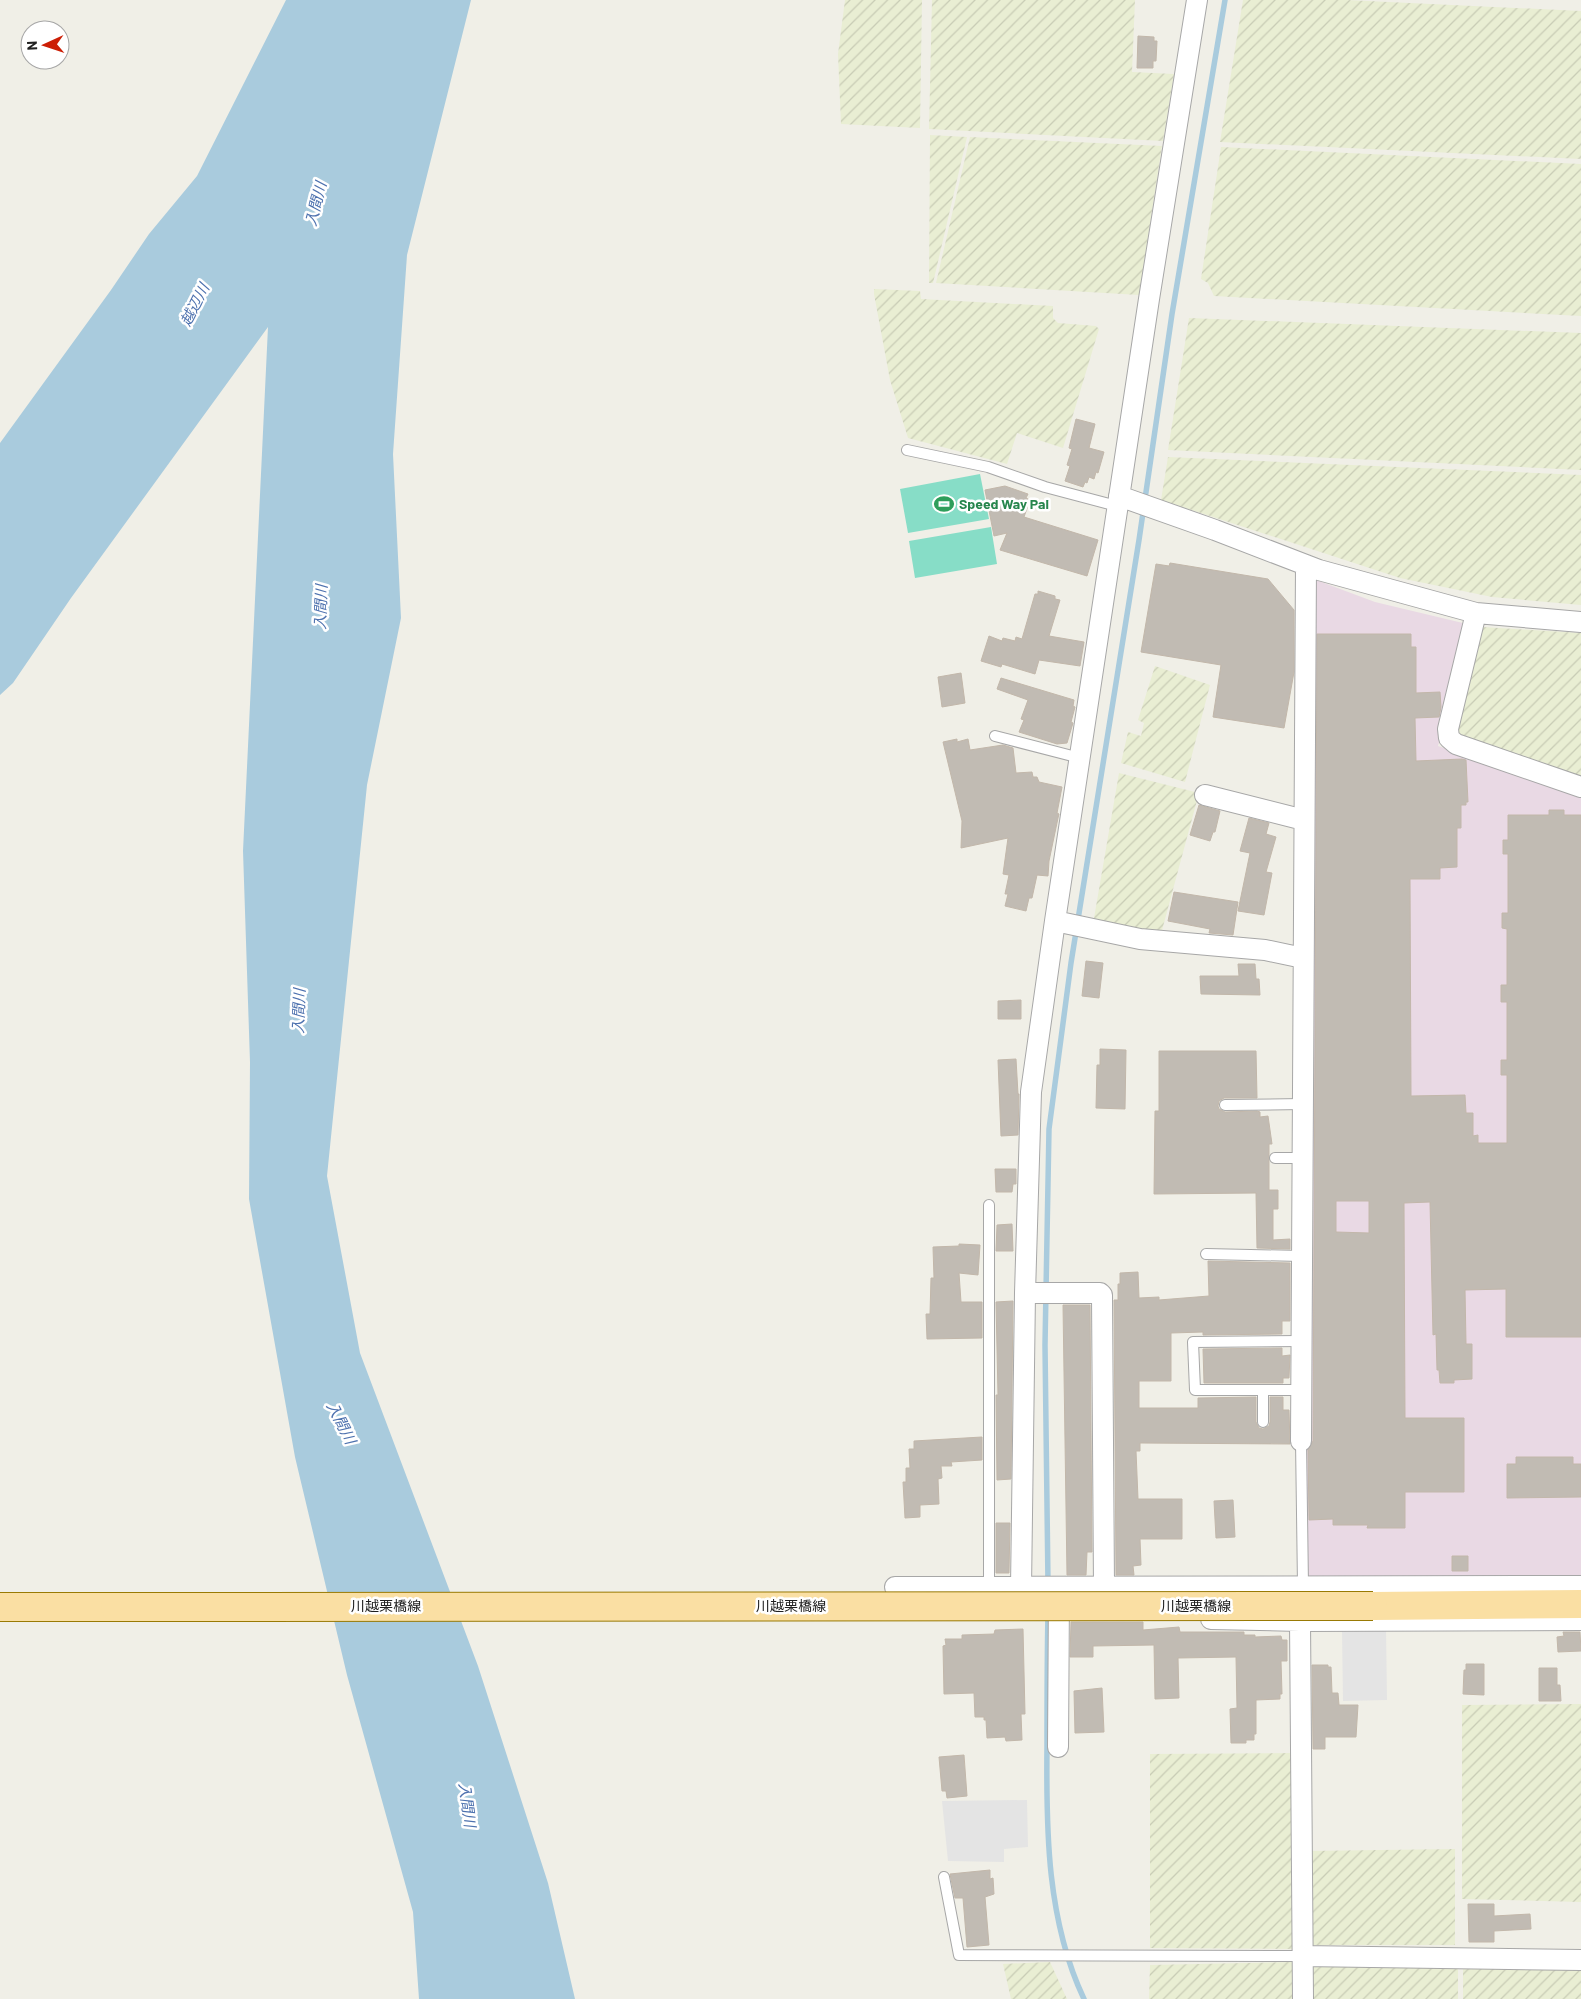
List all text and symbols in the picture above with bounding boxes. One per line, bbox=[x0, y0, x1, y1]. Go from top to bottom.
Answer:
north arrow bbox=[20, 20, 70, 70]
text: N bbox=[23, 41, 40, 51]
water label: 入間川 bbox=[301, 178, 330, 228]
water label: 越辺川 bbox=[176, 279, 213, 329]
sports icon: Speed Way Pal bbox=[933, 493, 955, 515]
place label: Speed Way Pal bbox=[959, 495, 1049, 512]
water label: 入間川 bbox=[310, 582, 330, 630]
water label: 入間川 bbox=[288, 986, 308, 1034]
water label: 入間川 bbox=[324, 1398, 361, 1448]
street label: 川越栗橋線 bbox=[351, 1597, 421, 1614]
street label: 川越栗橋線 bbox=[756, 1597, 826, 1614]
street label: 川越栗橋線 bbox=[1161, 1597, 1231, 1614]
water label: 入間川 bbox=[456, 1781, 480, 1830]

